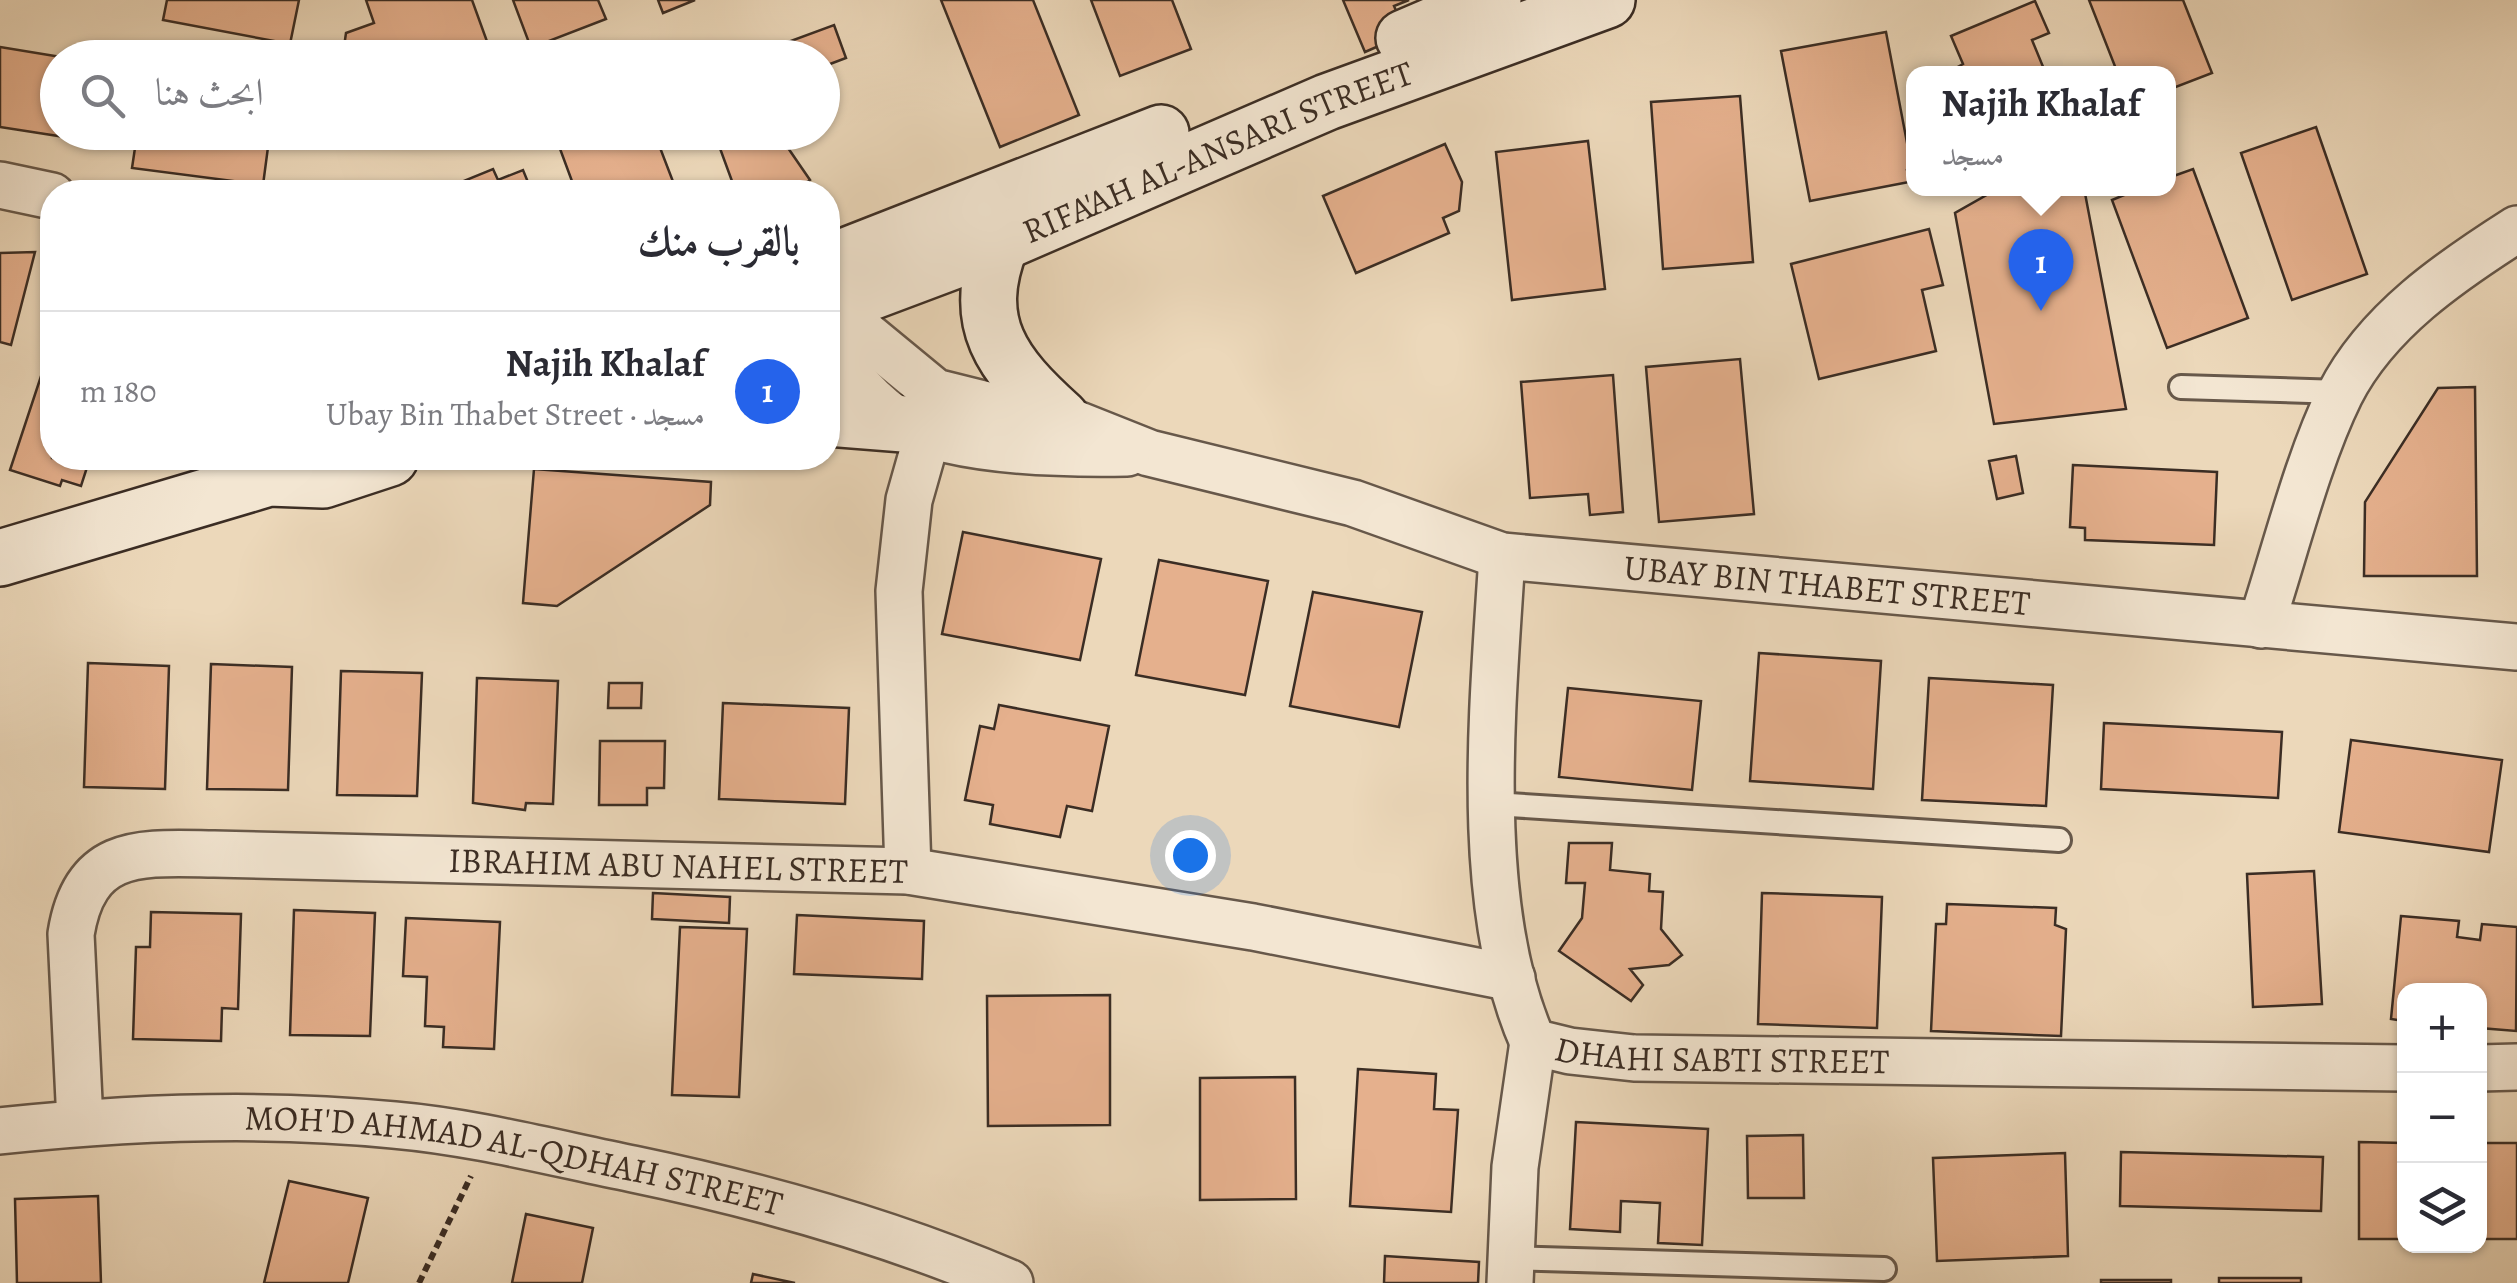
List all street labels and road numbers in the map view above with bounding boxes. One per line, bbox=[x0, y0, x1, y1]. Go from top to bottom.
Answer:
street label: RIFA'AH AL-ANSARI STREET bbox=[1015, 49, 1420, 255]
street label: UBAY BIN THABET STREET bbox=[1622, 543, 2032, 627]
street label: IBRAHIM ABU NAHEL STREET bbox=[448, 836, 908, 895]
street label: DHAHI SABTI STREET bbox=[1550, 1024, 1890, 1085]
street label: MOH'D AHMAD AL-QDHAH STREET bbox=[244, 1093, 788, 1228]

